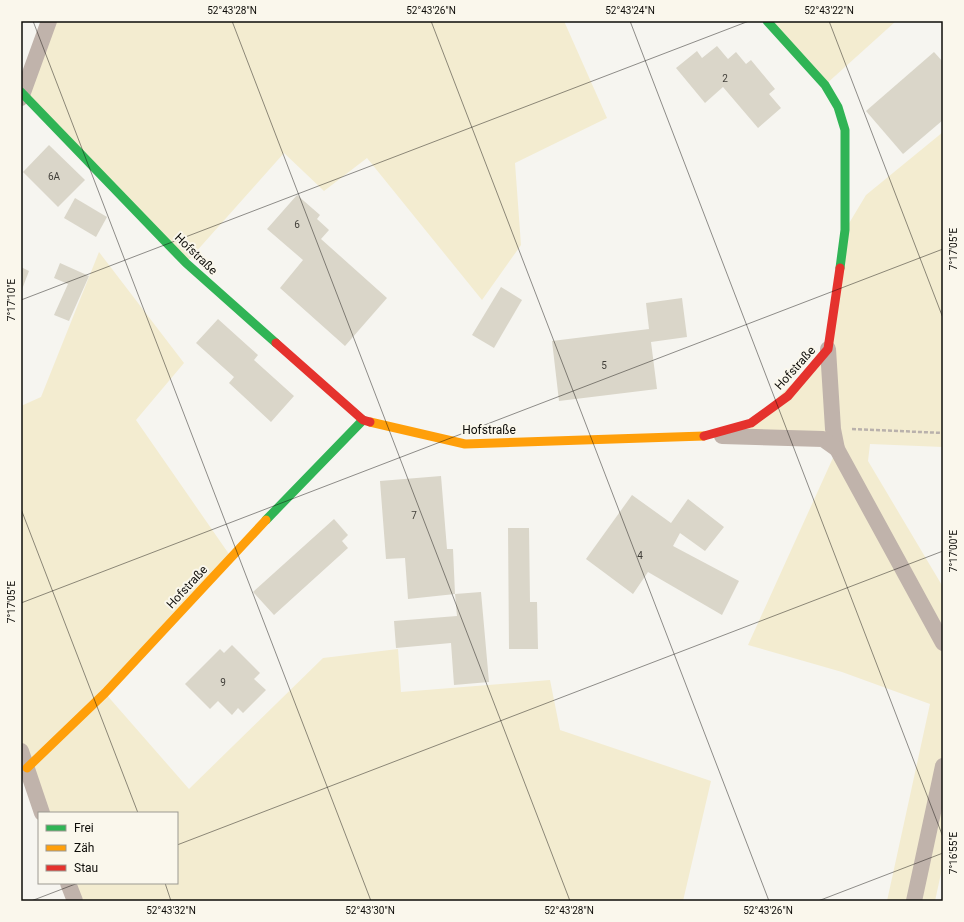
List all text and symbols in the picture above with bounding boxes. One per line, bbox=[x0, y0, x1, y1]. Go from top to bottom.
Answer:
text: 52°43'28"N bbox=[207, 5, 257, 16]
text: 52°43'26"N bbox=[406, 5, 456, 16]
text: 52°43'24"N bbox=[605, 5, 655, 16]
text: 52°43'22"N bbox=[804, 5, 854, 16]
house number: 2 bbox=[722, 73, 728, 84]
house number: 6A bbox=[48, 171, 61, 182]
house number: 6 bbox=[294, 219, 300, 230]
text: 7°17'05"E bbox=[948, 227, 959, 270]
street label: Hofstraße bbox=[172, 230, 220, 278]
text: 7°17'10"E bbox=[6, 278, 17, 321]
street label: Hofstraße bbox=[772, 343, 818, 393]
house number: 5 bbox=[601, 360, 607, 371]
street label: Hofstraße bbox=[462, 423, 516, 437]
house number: 7 bbox=[411, 510, 417, 521]
text: 7°17'00"E bbox=[948, 529, 959, 572]
house number: 4 bbox=[637, 550, 643, 561]
street label: Hofstraße bbox=[164, 563, 210, 611]
text: 7°17'05"E bbox=[6, 580, 17, 623]
house number: 9 bbox=[220, 677, 226, 688]
legend bbox=[38, 812, 178, 884]
text: Frei bbox=[74, 821, 94, 835]
text: 7°16'55"E bbox=[948, 831, 959, 874]
text: Zäh bbox=[74, 841, 94, 855]
text: Stau bbox=[74, 861, 98, 875]
text: 52°43'32"N bbox=[146, 905, 196, 916]
text: 52°43'30"N bbox=[345, 905, 395, 916]
text: 52°43'28"N bbox=[544, 905, 594, 916]
text: 52°43'26"N bbox=[743, 905, 793, 916]

